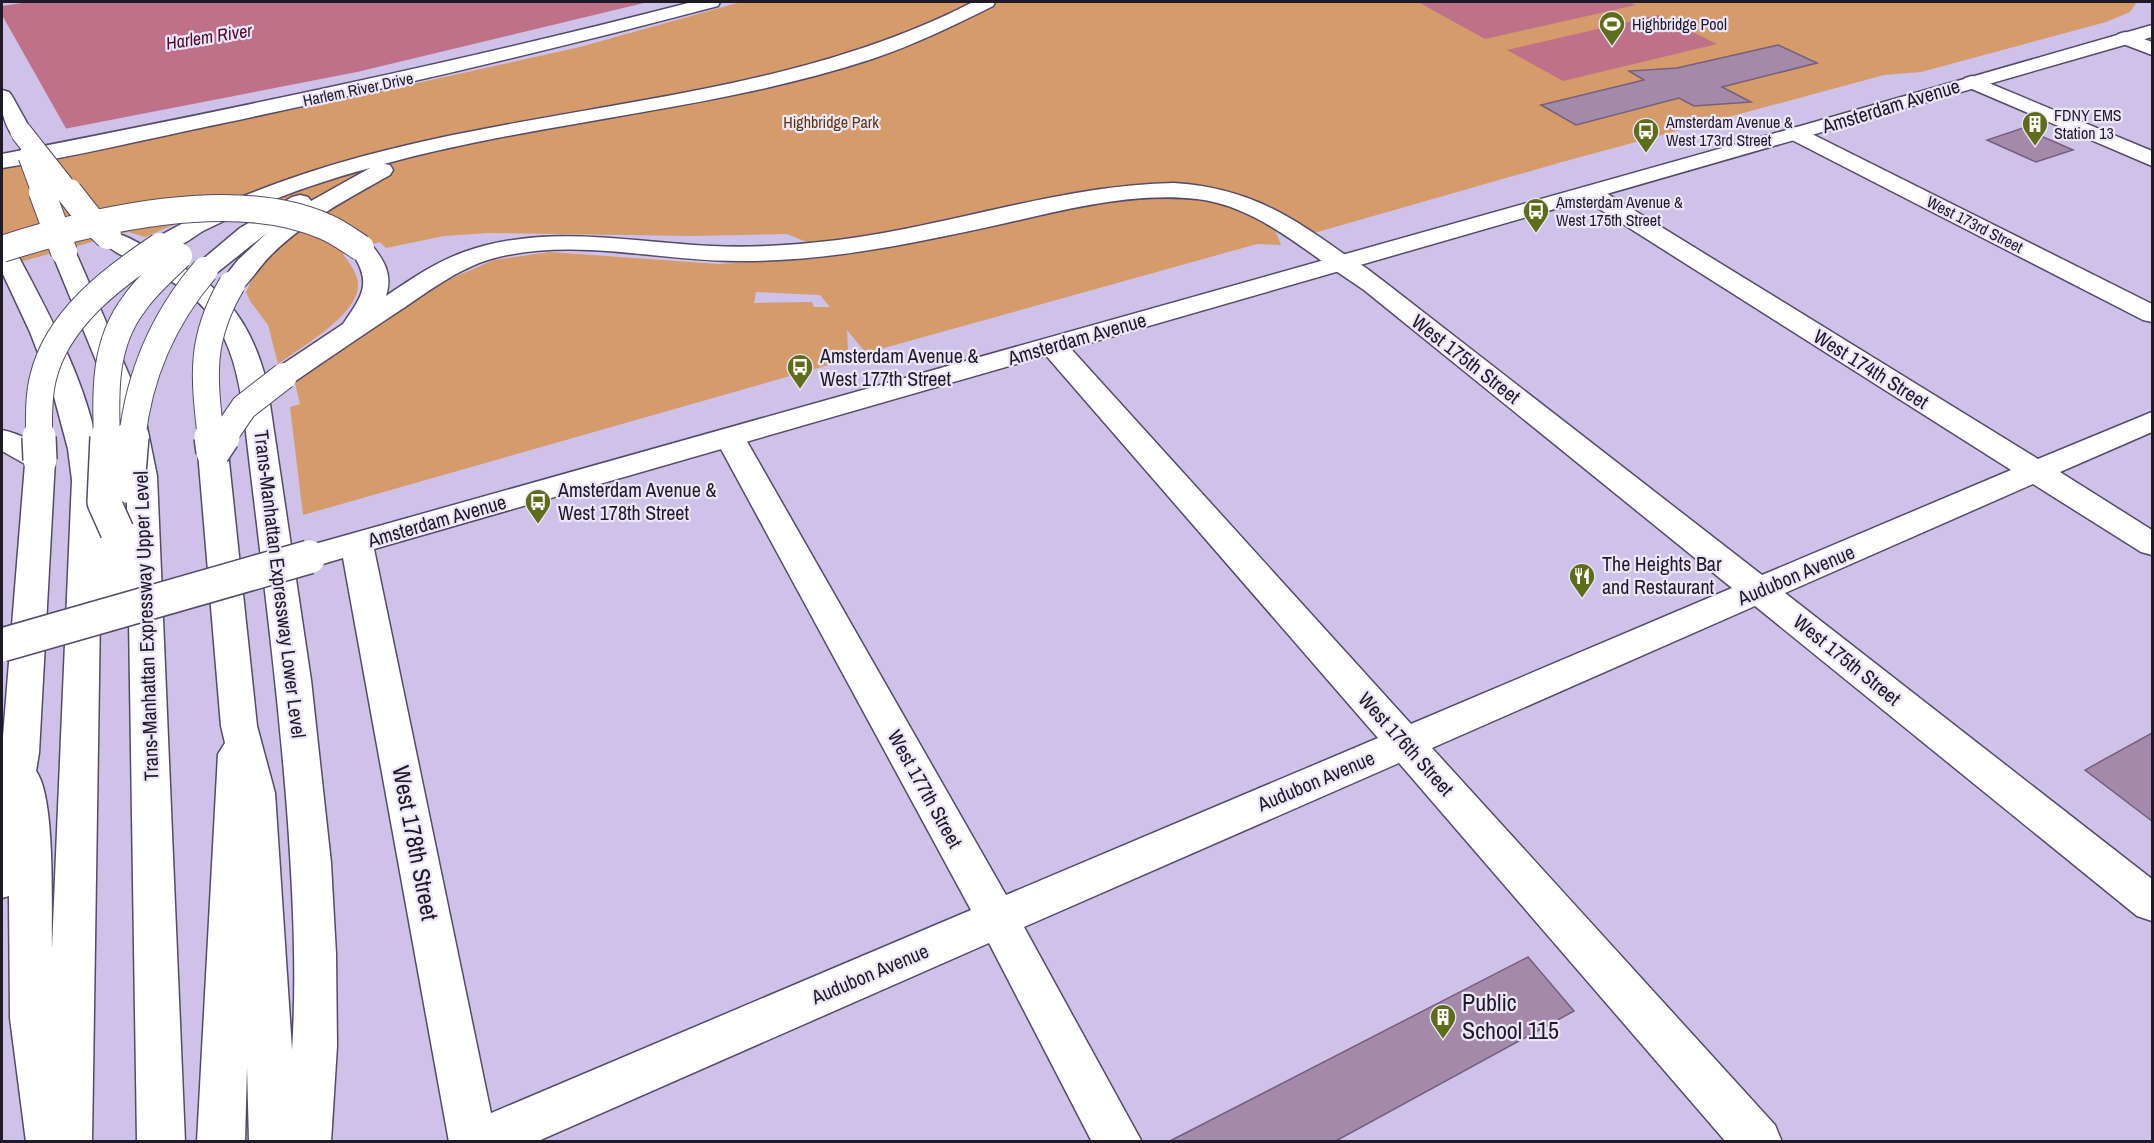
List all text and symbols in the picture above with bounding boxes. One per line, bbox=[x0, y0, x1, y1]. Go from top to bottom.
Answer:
sports icon: Highbridge Pool bbox=[1597, 9, 1627, 47]
place label: Highbridge Pool bbox=[1632, 13, 1727, 35]
water label: Harlem River bbox=[164, 17, 255, 56]
street label: Harlem River Drive bbox=[301, 67, 415, 111]
street label: Amsterdam Avenue bbox=[1818, 72, 1963, 140]
place label: FDNY EMS Station 13 bbox=[2054, 104, 2122, 144]
building icon: FDNY EMS Station 13 bbox=[2020, 109, 2050, 147]
park label: Highbridge Park bbox=[783, 111, 879, 133]
place label: Amsterdam Avenue & West 173rd Street bbox=[1665, 111, 1793, 151]
bus stop icon: Amsterdam Avenue & West 173rd Street bbox=[1631, 116, 1661, 154]
street label: West 173rd Street bbox=[1923, 190, 2027, 258]
place label: Amsterdam Avenue & West 175th Street bbox=[1555, 191, 1683, 231]
bus stop icon: Amsterdam Avenue & West 175th Street bbox=[1521, 196, 1551, 234]
street label: Amsterdam Avenue bbox=[1004, 306, 1149, 371]
street label: West 175th Street bbox=[1406, 308, 1527, 410]
street label: West 174th Street bbox=[1809, 322, 1934, 415]
place label: Amsterdam Avenue & West 177th Street bbox=[819, 342, 978, 392]
bus stop icon: Amsterdam Avenue & West 177th Street bbox=[785, 352, 815, 390]
street label: Trans-Manhattan Expressway Lower Level bbox=[248, 428, 313, 740]
street label: Trans-Manhattan Expressway Upper Level bbox=[127, 471, 164, 782]
place label: Amsterdam Avenue & West 178th Street bbox=[557, 476, 716, 526]
bus stop icon: Amsterdam Avenue & West 178th Street bbox=[523, 487, 553, 525]
street label: Amsterdam Avenue bbox=[364, 488, 509, 553]
street label: Audubon Avenue bbox=[1732, 538, 1858, 612]
place label: The Heights Bar and Restaurant bbox=[1602, 550, 1722, 600]
restaurant icon: The Heights Bar and Restaurant bbox=[1567, 561, 1597, 599]
street label: West 175th Street bbox=[1788, 608, 1907, 712]
street label: West 176th Street bbox=[1353, 686, 1461, 802]
street label: West 177th Street bbox=[882, 725, 969, 853]
street label: Audubon Avenue bbox=[1252, 744, 1378, 818]
street label: West 178th Street bbox=[385, 763, 447, 924]
street label: Audubon Avenue bbox=[806, 937, 932, 1011]
place label: Public School 115 bbox=[1462, 986, 1559, 1046]
building icon: Public School 115 bbox=[1428, 1002, 1458, 1040]

